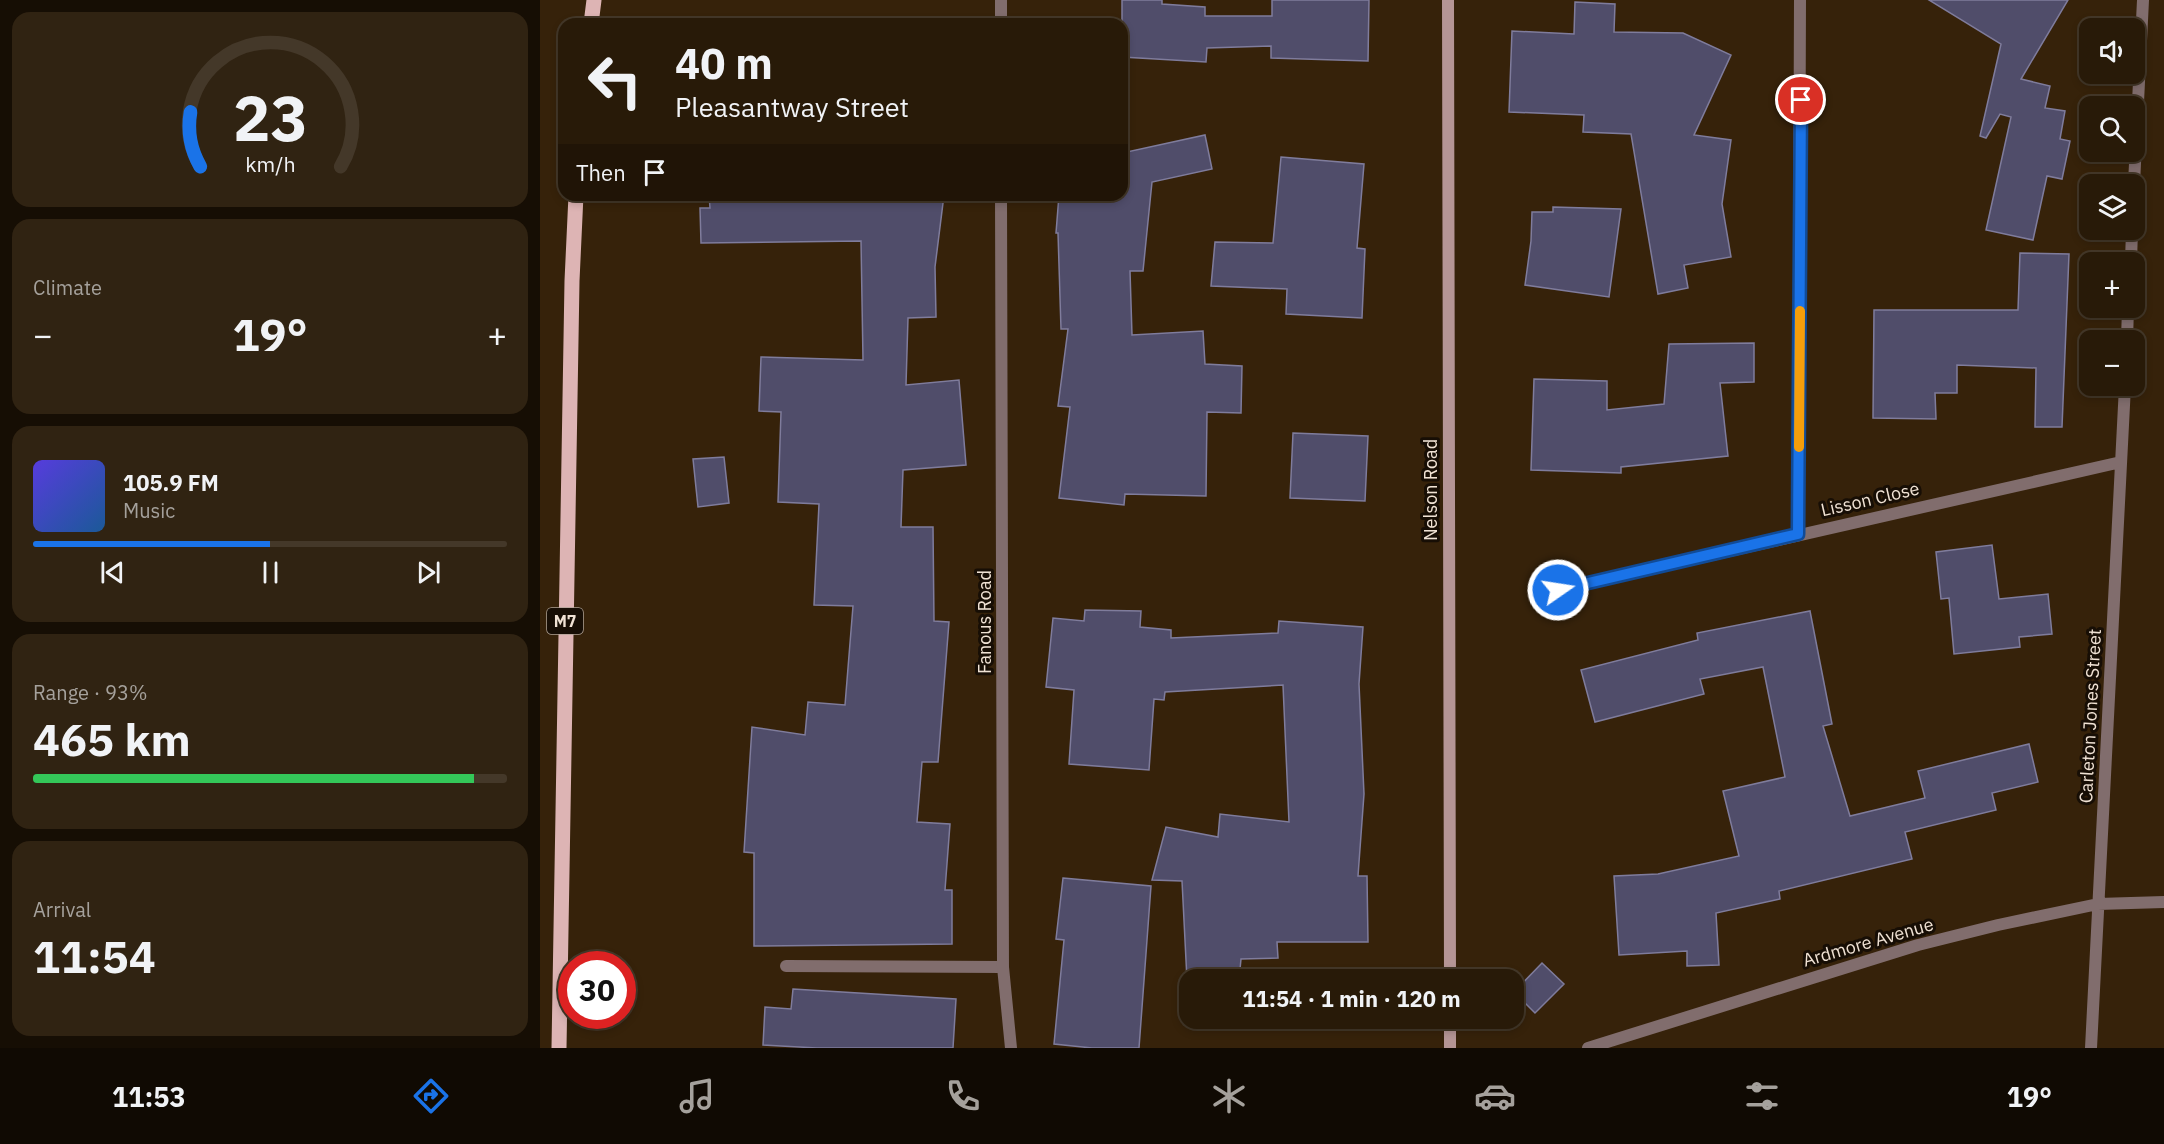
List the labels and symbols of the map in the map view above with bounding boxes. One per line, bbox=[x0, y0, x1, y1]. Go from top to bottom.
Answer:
pin bbox=[1775, 74, 1826, 125]
street label: Nelson Road bbox=[1419, 439, 1442, 541]
street label: Lisson Close bbox=[1819, 476, 1922, 521]
position arrow bbox=[1526, 558, 1590, 622]
street label: Fanous Road bbox=[973, 570, 996, 674]
road number: M7 bbox=[547, 608, 583, 634]
street label: Carleton Jones Street bbox=[2074, 628, 2106, 804]
street label: Ardmore Avenue bbox=[1800, 912, 1936, 972]
speed limit sign: 30 bbox=[558, 951, 636, 1029]

